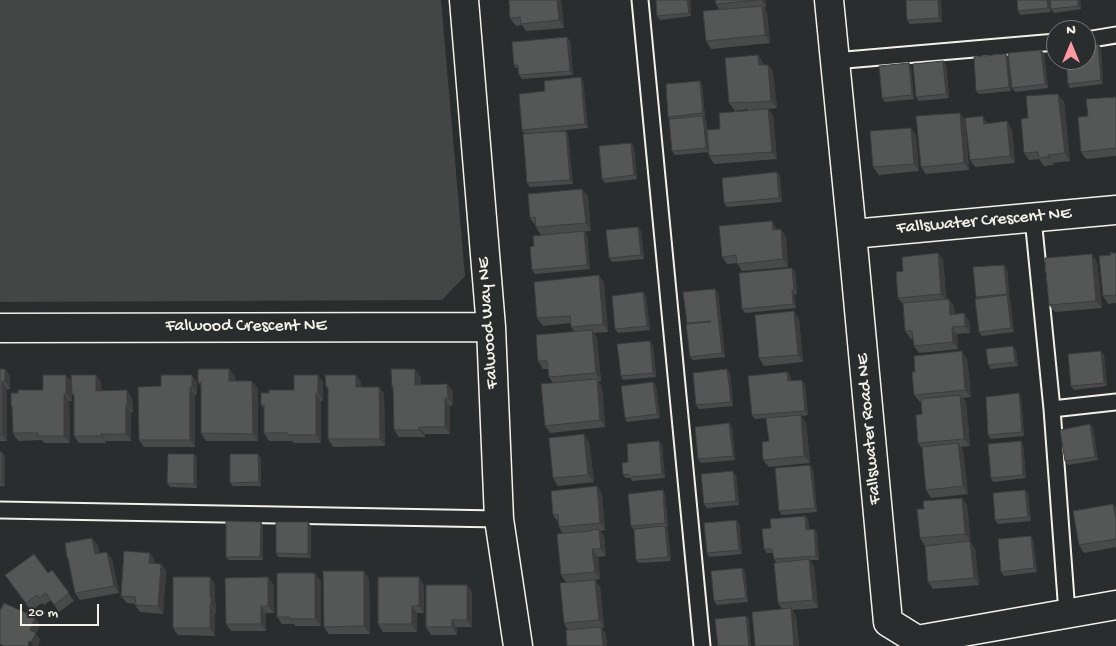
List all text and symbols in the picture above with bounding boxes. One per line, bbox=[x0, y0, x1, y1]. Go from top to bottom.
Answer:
north arrow bbox=[1046, 20, 1096, 70]
text: N bbox=[1066, 22, 1076, 39]
street label: Fallswater Crescent NE bbox=[896, 204, 1072, 240]
street label: Falwood Way NE bbox=[474, 256, 504, 390]
street label: Falwood Crescent NE bbox=[165, 316, 327, 338]
street label: Fallswater Road NE bbox=[853, 353, 887, 505]
scale bar bbox=[22, 594, 101, 626]
text: 20 m bbox=[28, 604, 58, 622]

